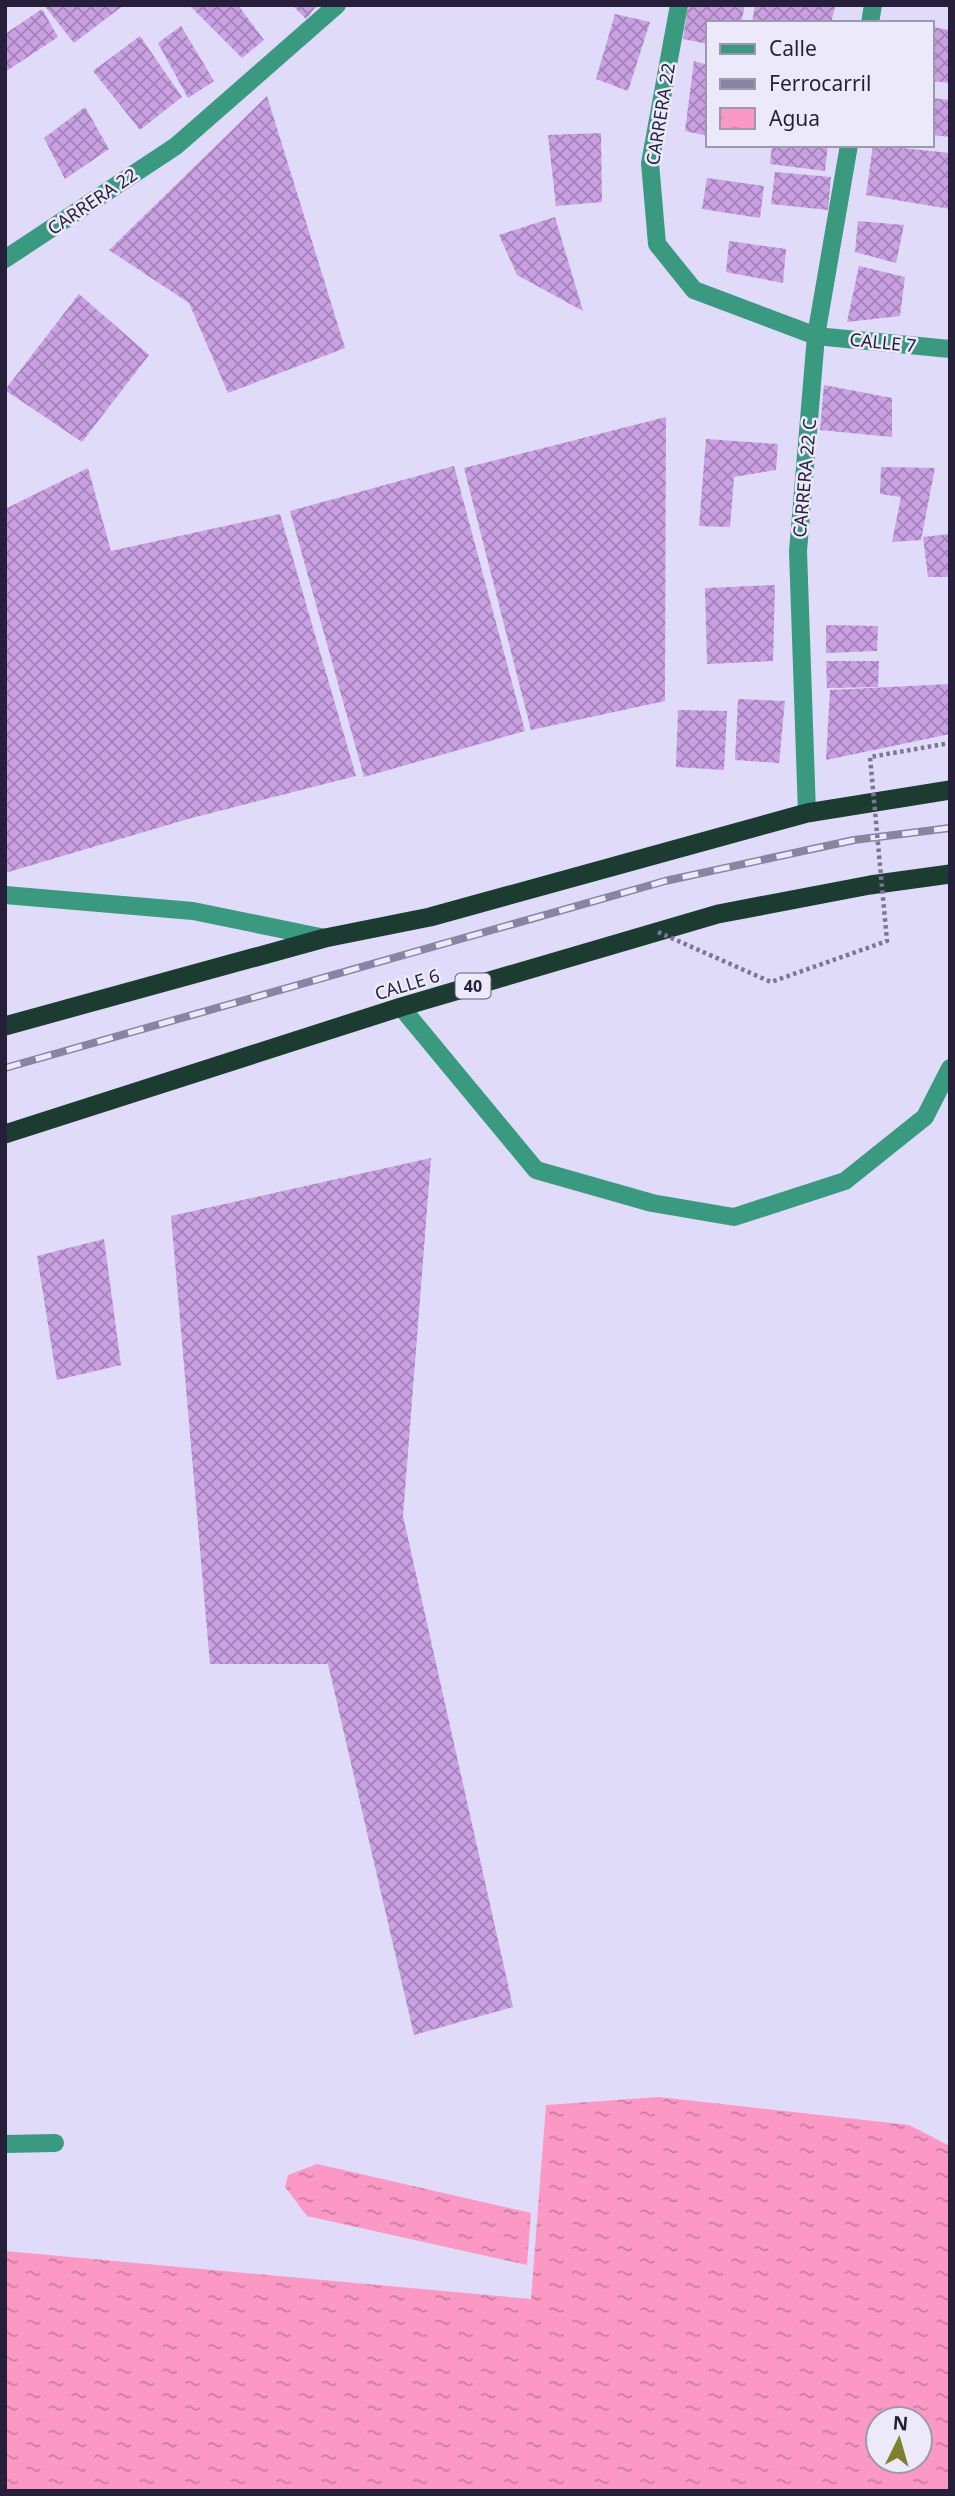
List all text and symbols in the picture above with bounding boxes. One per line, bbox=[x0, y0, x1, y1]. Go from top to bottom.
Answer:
legend bbox=[706, 21, 934, 147]
text: Calle bbox=[769, 34, 817, 62]
street label: CARRERA 22 bbox=[640, 61, 680, 167]
text: Ferrocarril bbox=[769, 69, 871, 97]
text: Agua bbox=[769, 104, 820, 132]
street label: CARRERA 22 bbox=[42, 162, 142, 240]
street label: CALLE 7 bbox=[849, 327, 917, 357]
street label: CARRERA 22 C bbox=[787, 418, 821, 538]
street label: CALLE 6 bbox=[372, 963, 442, 1005]
road number: 40 bbox=[456, 974, 490, 998]
north arrow bbox=[864, 2405, 934, 2475]
text: N bbox=[892, 2409, 909, 2437]

